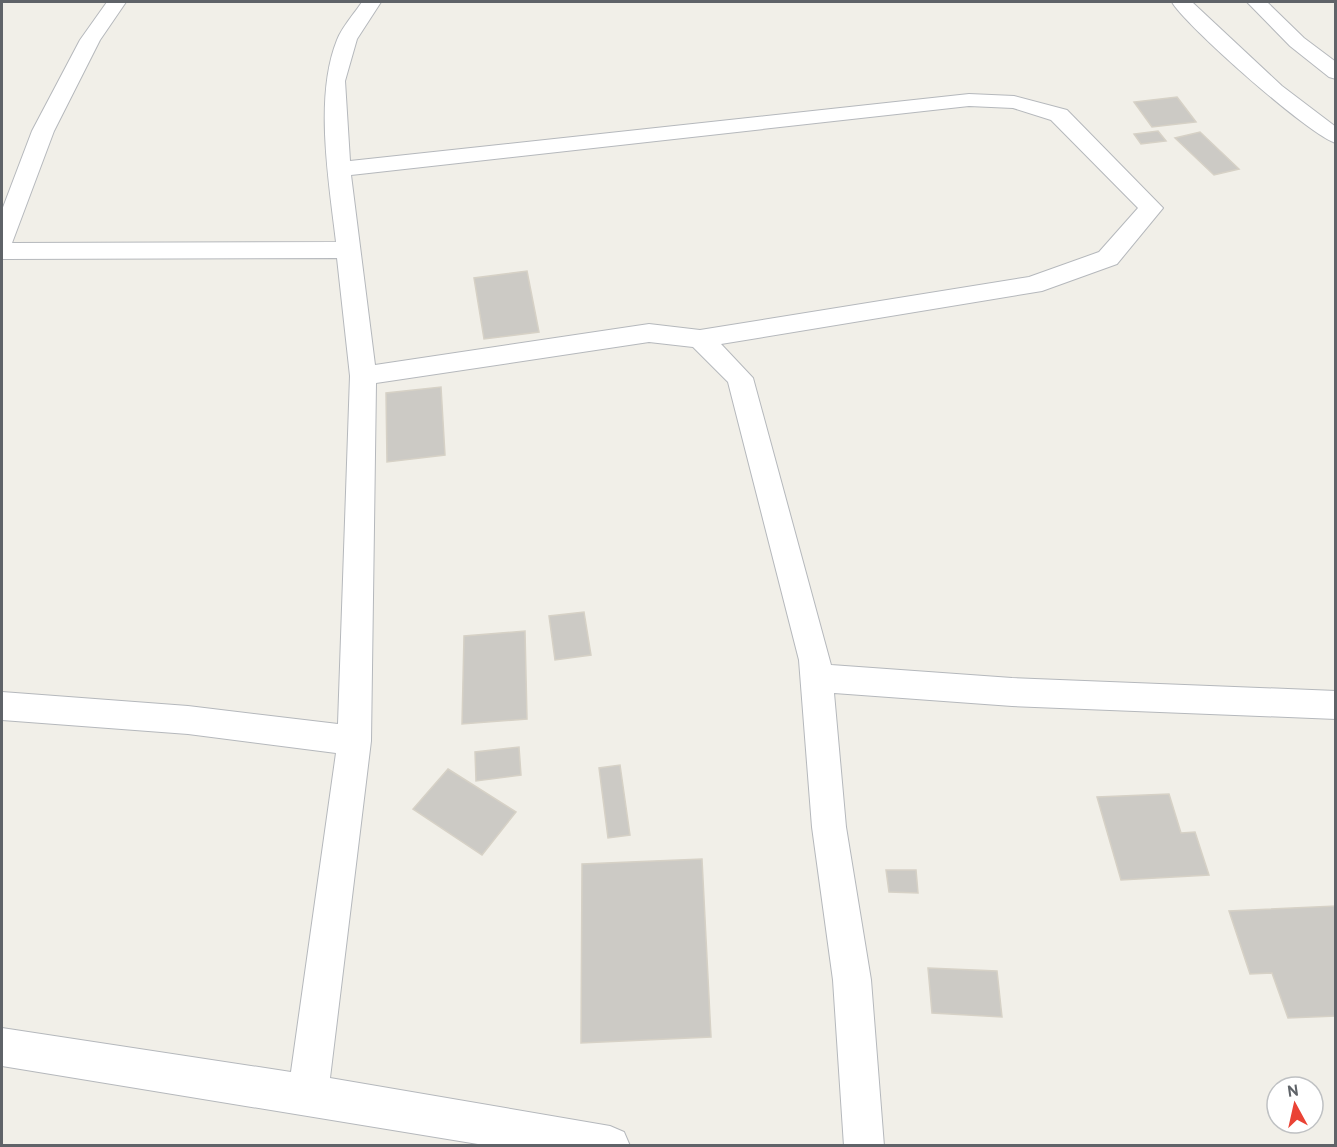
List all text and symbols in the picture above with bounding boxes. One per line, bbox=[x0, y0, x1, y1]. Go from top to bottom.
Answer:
north arrow bbox=[1265, 1075, 1325, 1135]
text: N bbox=[1286, 1081, 1300, 1103]

